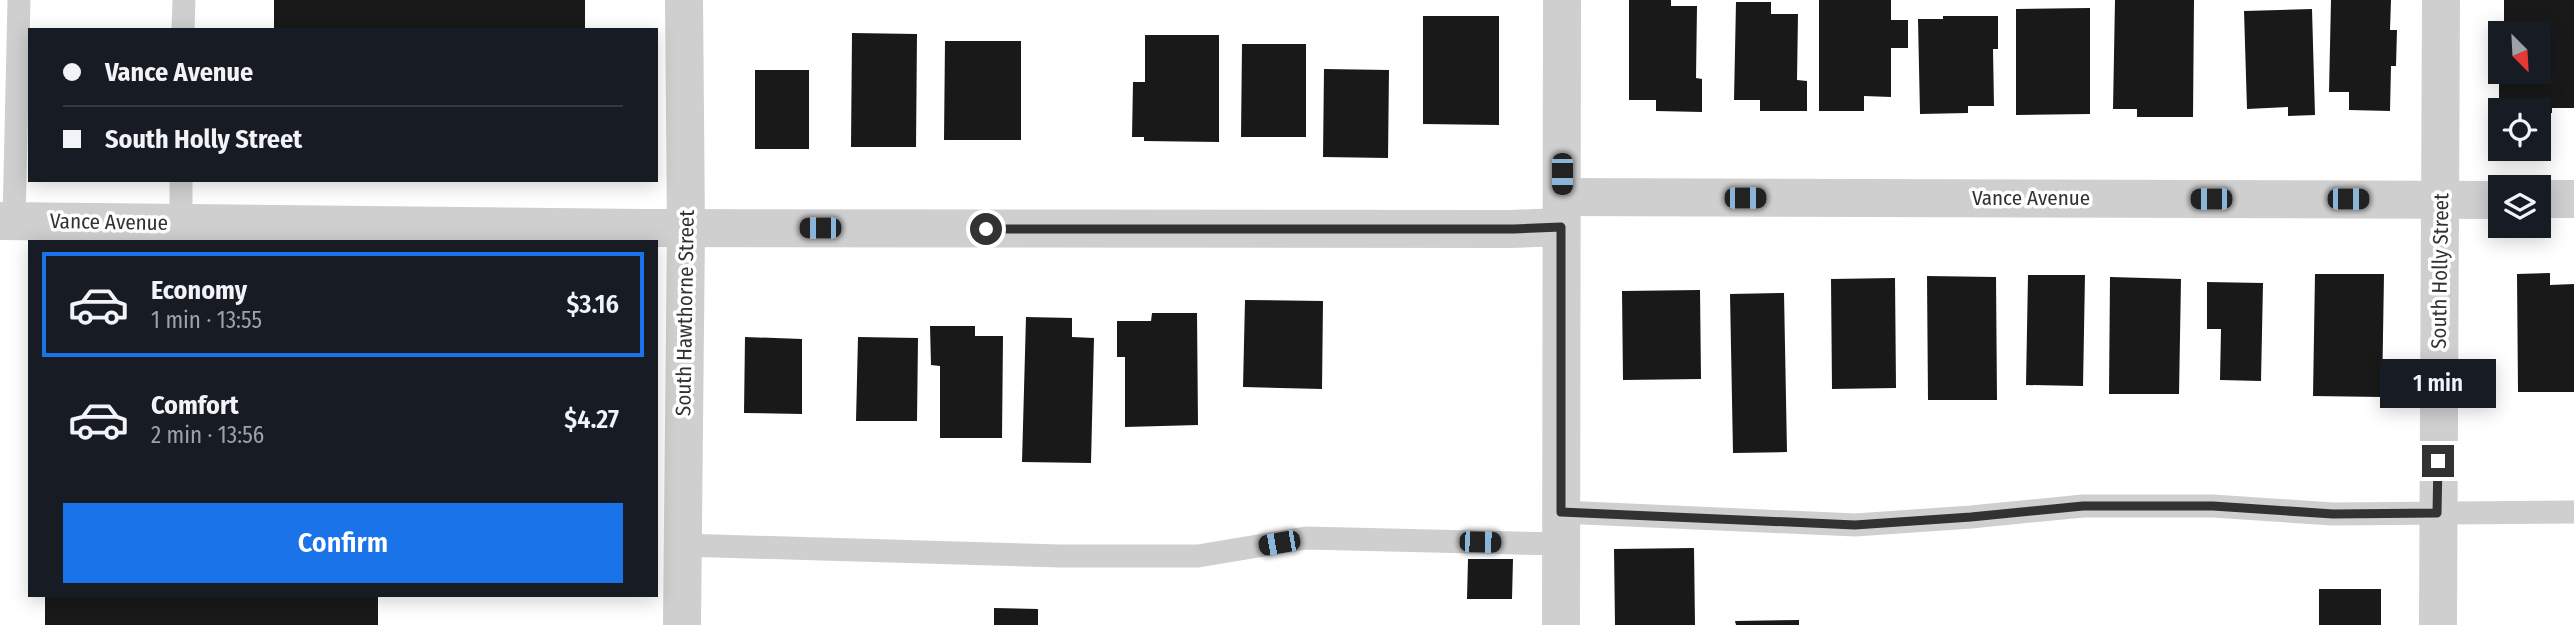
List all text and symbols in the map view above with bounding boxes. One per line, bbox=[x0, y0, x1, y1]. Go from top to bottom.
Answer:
north arrow bbox=[2488, 21, 2552, 84]
map controls bbox=[2488, 21, 2551, 238]
text: Vance Avenue bbox=[105, 57, 253, 88]
button: locate bbox=[2488, 98, 2551, 161]
text: South Holly Street bbox=[105, 124, 302, 155]
car bbox=[1552, 153, 1573, 195]
button: layers bbox=[2488, 175, 2551, 238]
street label: Vance Avenue bbox=[1972, 185, 2090, 211]
car bbox=[1725, 188, 1767, 209]
car bbox=[2191, 189, 2233, 210]
car bbox=[2328, 189, 2370, 210]
street label: South Holly Street bbox=[2426, 193, 2454, 349]
street label: Vance Avenue bbox=[50, 208, 168, 236]
street label: South Hawthorne Street bbox=[670, 210, 700, 416]
route start bbox=[970, 213, 1002, 245]
car bbox=[800, 218, 842, 239]
icon: car bbox=[67, 273, 130, 336]
text: Economy bbox=[151, 275, 247, 306]
text: $3.16 bbox=[566, 289, 619, 320]
text: 1 min · 13:55 bbox=[151, 306, 262, 334]
callout: 1 min bbox=[2380, 360, 2496, 408]
text: 1 min bbox=[2413, 369, 2463, 397]
icon: car bbox=[67, 388, 130, 451]
text: Comfort bbox=[151, 390, 239, 421]
text: $4.27 bbox=[564, 404, 619, 435]
text: 2 min · 13:56 bbox=[151, 421, 264, 449]
route end bbox=[2422, 445, 2454, 477]
button: Confirm bbox=[63, 503, 623, 583]
car bbox=[1257, 529, 1302, 557]
car bbox=[1459, 531, 1502, 553]

